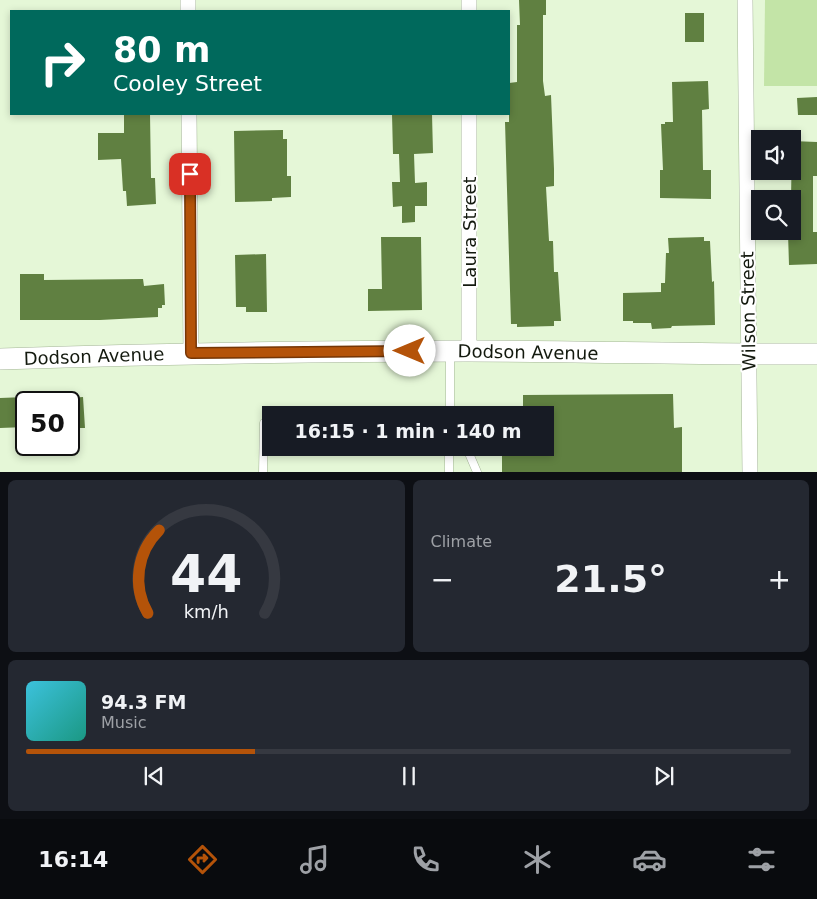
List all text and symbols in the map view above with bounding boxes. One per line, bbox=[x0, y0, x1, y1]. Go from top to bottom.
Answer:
icon: right bbox=[30, 30, 95, 95]
text: 80 m bbox=[113, 30, 210, 70]
text: Cooley Street bbox=[113, 71, 262, 96]
map controls bbox=[751, 130, 801, 240]
button: sound bbox=[751, 130, 801, 180]
pin bbox=[169, 153, 211, 195]
icon: arrive bbox=[176, 160, 204, 188]
street label: Laura Street bbox=[459, 176, 480, 288]
button: search bbox=[751, 190, 801, 240]
street label: Wilson Street bbox=[736, 251, 760, 371]
position arrow bbox=[383, 324, 435, 376]
street label: Dodson Avenue bbox=[457, 340, 599, 364]
street label: Dodson Avenue bbox=[23, 343, 165, 369]
speed limit sign: 50 bbox=[15, 391, 80, 456]
text: 16:15 · 1 min · 140 m bbox=[294, 420, 522, 442]
text: Climate bbox=[431, 532, 492, 551]
text: 44 bbox=[170, 544, 242, 604]
text: 21.5° bbox=[554, 557, 667, 601]
text: − bbox=[431, 563, 454, 596]
text: + bbox=[768, 563, 791, 596]
text: km/h bbox=[184, 601, 229, 622]
text: 94.3 FM bbox=[101, 691, 186, 713]
text: Music bbox=[101, 713, 147, 732]
icon: previous bbox=[140, 762, 168, 790]
icon: pause bbox=[395, 762, 423, 790]
icon: next bbox=[650, 762, 678, 790]
icon: directions bbox=[185, 842, 220, 877]
icon: music bbox=[297, 842, 332, 877]
icon: phone bbox=[408, 842, 443, 877]
icon: climate bbox=[520, 842, 555, 877]
icon: car bbox=[632, 842, 667, 877]
icon: filters bbox=[744, 842, 779, 877]
text: 16:14 bbox=[38, 847, 108, 872]

